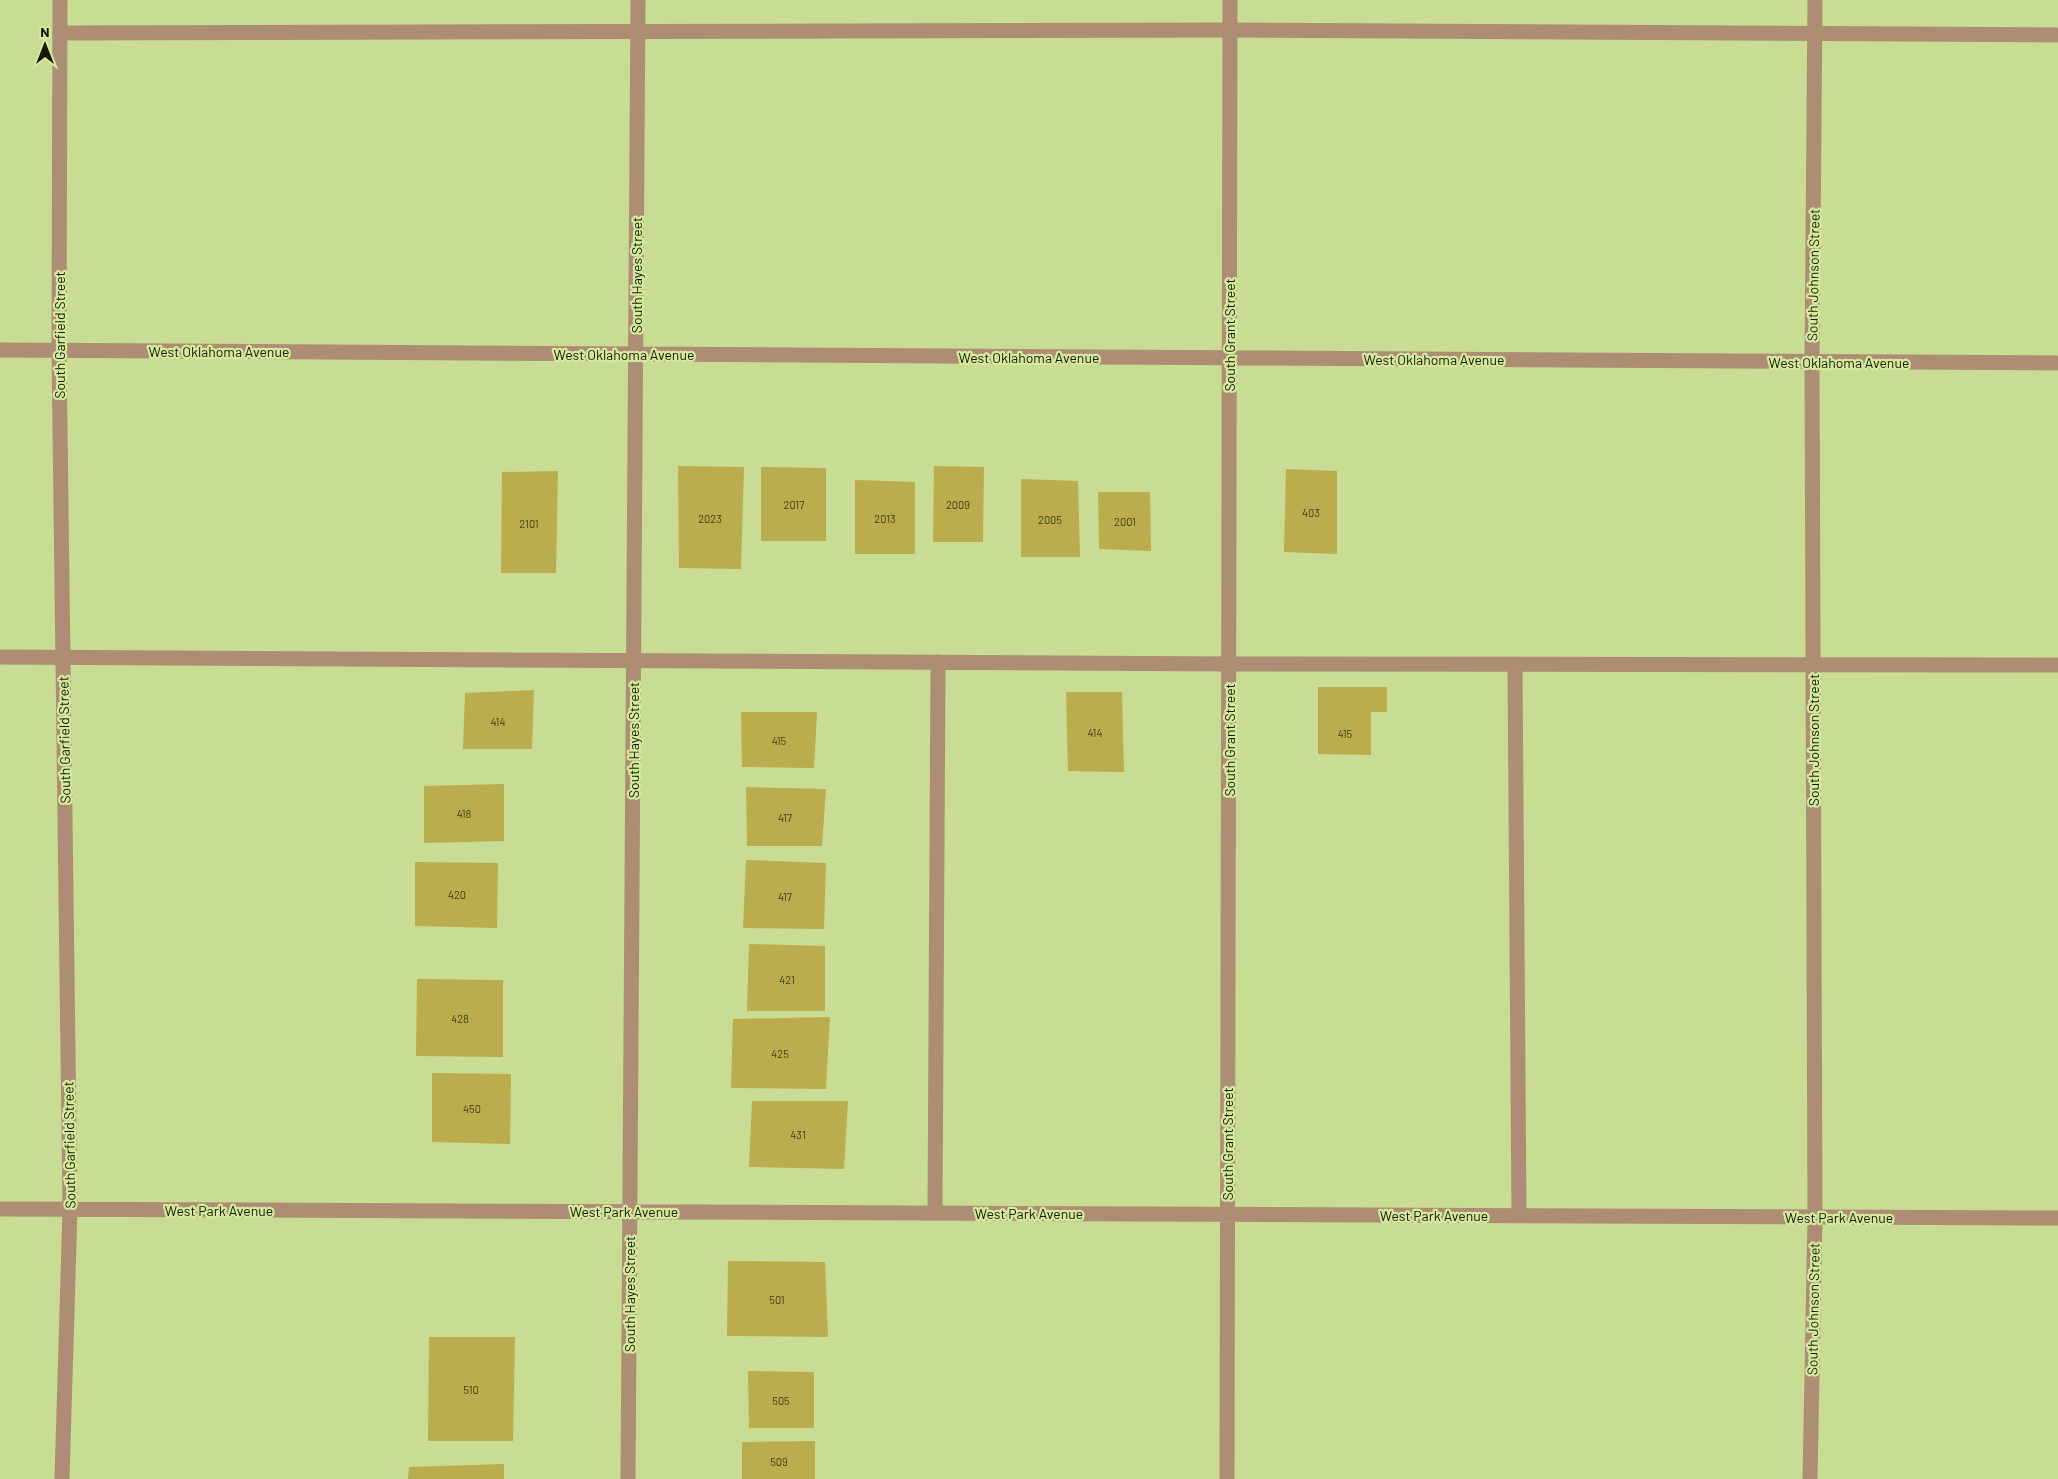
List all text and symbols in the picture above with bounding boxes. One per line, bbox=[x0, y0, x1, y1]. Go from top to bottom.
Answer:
north arrow bbox=[20, 20, 70, 70]
text: N bbox=[40, 23, 50, 40]
street label: South Johnson Street bbox=[1803, 209, 1823, 341]
street label: South Hayes Street bbox=[628, 217, 645, 333]
street label: South Garfield Street bbox=[51, 271, 68, 399]
street label: South Grant Street bbox=[1221, 278, 1238, 392]
street label: West Oklahoma Avenue bbox=[149, 343, 289, 360]
street label: West Oklahoma Avenue bbox=[554, 346, 694, 363]
street label: West Oklahoma Avenue bbox=[959, 349, 1099, 366]
street label: West Oklahoma Avenue bbox=[1364, 351, 1504, 368]
street label: West Oklahoma Avenue bbox=[1769, 354, 1909, 371]
house number: 2017 bbox=[784, 498, 804, 511]
house number: 2009 bbox=[946, 498, 970, 511]
house number: 403 bbox=[1302, 506, 1320, 519]
house number: 2023 bbox=[698, 512, 722, 525]
house number: 2013 bbox=[874, 512, 896, 525]
house number: 2005 bbox=[1038, 513, 1062, 526]
house number: 2001 bbox=[1114, 515, 1136, 528]
house number: 2101 bbox=[519, 517, 539, 530]
street label: South Johnson Street bbox=[1805, 674, 1822, 806]
street label: South Garfield Street bbox=[54, 676, 74, 804]
street label: South Hayes Street bbox=[625, 682, 642, 798]
street label: South Grant Street bbox=[1221, 683, 1238, 797]
house number: 414 bbox=[491, 715, 505, 728]
house number: 414 bbox=[1088, 726, 1102, 739]
house number: 415 bbox=[1338, 727, 1353, 740]
house number: 415 bbox=[772, 734, 787, 747]
house number: 418 bbox=[457, 807, 472, 820]
house number: 417 bbox=[778, 811, 792, 824]
house number: 420 bbox=[448, 888, 466, 901]
house number: 417 bbox=[778, 890, 792, 903]
house number: 421 bbox=[779, 973, 795, 986]
house number: 428 bbox=[451, 1012, 469, 1025]
house number: 425 bbox=[771, 1047, 789, 1060]
street label: South Garfield Street bbox=[59, 1081, 79, 1209]
street label: South Grant Street bbox=[1219, 1087, 1236, 1201]
house number: 450 bbox=[463, 1102, 481, 1115]
house number: 431 bbox=[790, 1128, 806, 1141]
street label: West Park Avenue bbox=[165, 1202, 273, 1219]
street label: West Park Avenue bbox=[570, 1203, 678, 1220]
street label: West Park Avenue bbox=[975, 1205, 1083, 1222]
street label: West Park Avenue bbox=[1380, 1207, 1488, 1224]
street label: West Park Avenue bbox=[1785, 1209, 1893, 1226]
street label: South Hayes Street bbox=[621, 1236, 638, 1352]
street label: South Johnson Street bbox=[1803, 1243, 1823, 1375]
house number: 501 bbox=[769, 1293, 785, 1306]
house number: 510 bbox=[463, 1383, 479, 1396]
house number: 505 bbox=[772, 1394, 790, 1407]
house number: 509 bbox=[770, 1455, 788, 1468]

